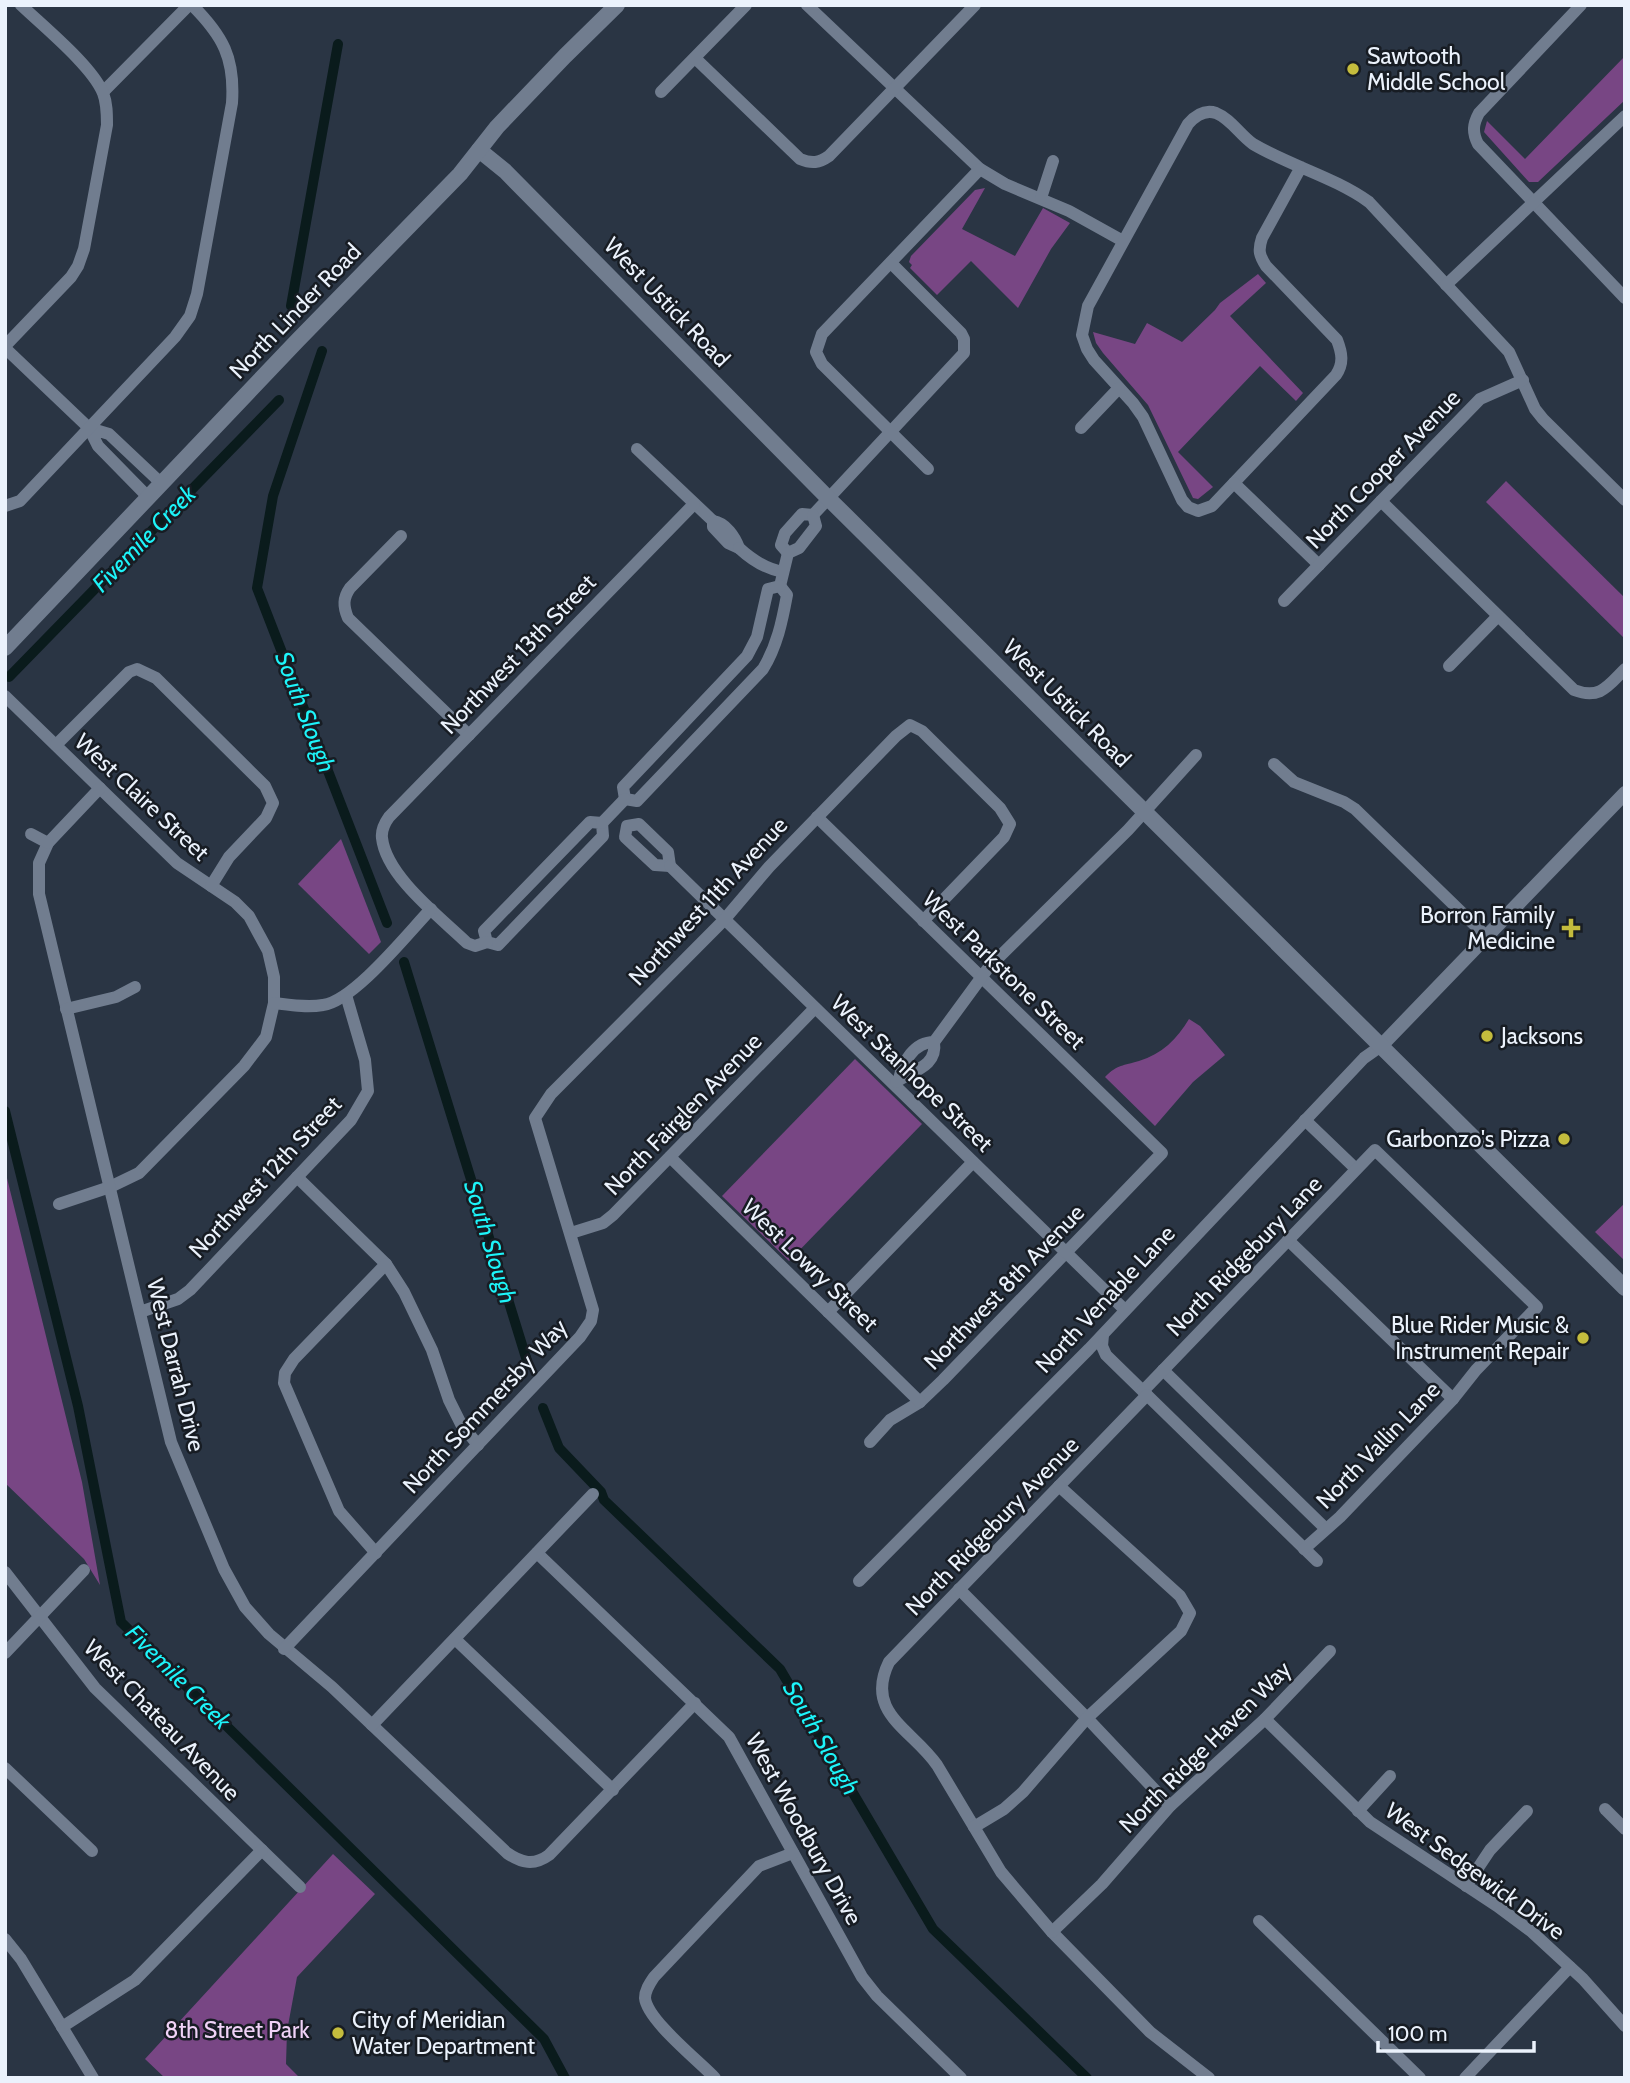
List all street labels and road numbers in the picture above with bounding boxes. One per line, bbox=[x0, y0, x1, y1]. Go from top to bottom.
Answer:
street label: West Ustick Road bbox=[598, 231, 736, 373]
street label: North Linder Road bbox=[223, 238, 367, 384]
street label: North Cooper Avenue bbox=[1300, 383, 1466, 554]
street label: Northwest 13th Street bbox=[435, 568, 602, 740]
street label: West Ustick Road bbox=[997, 633, 1137, 773]
street label: West Claire Street bbox=[69, 728, 215, 867]
street label: Northwest 11th Avenue bbox=[623, 811, 793, 991]
street label: West Parkstone Street bbox=[917, 885, 1091, 1055]
street label: West Stanhope Street bbox=[825, 989, 999, 1158]
street label: North Fairglen Avenue bbox=[598, 1027, 768, 1201]
street label: Northwest 12th Street bbox=[183, 1090, 347, 1264]
street label: North Ridgebury Lane bbox=[1160, 1170, 1328, 1342]
street label: West Lowry Street bbox=[736, 1193, 884, 1337]
street label: Northwest 8th Avenue bbox=[918, 1198, 1090, 1375]
street label: North Venable Lane bbox=[1029, 1219, 1181, 1379]
street label: West Darrah Drive bbox=[141, 1276, 211, 1455]
street label: North Sommersby Way bbox=[397, 1313, 573, 1499]
street label: North Vallin Lane bbox=[1310, 1375, 1446, 1515]
street label: North Ridgebury Avenue bbox=[899, 1431, 1085, 1621]
street label: West Chateau Avenue bbox=[78, 1634, 246, 1807]
street label: North Ridge Haven Way bbox=[1113, 1655, 1297, 1839]
street label: West Woodbury Drive bbox=[740, 1728, 868, 1930]
street label: West Sedgewick Drive bbox=[1380, 1796, 1571, 1946]

